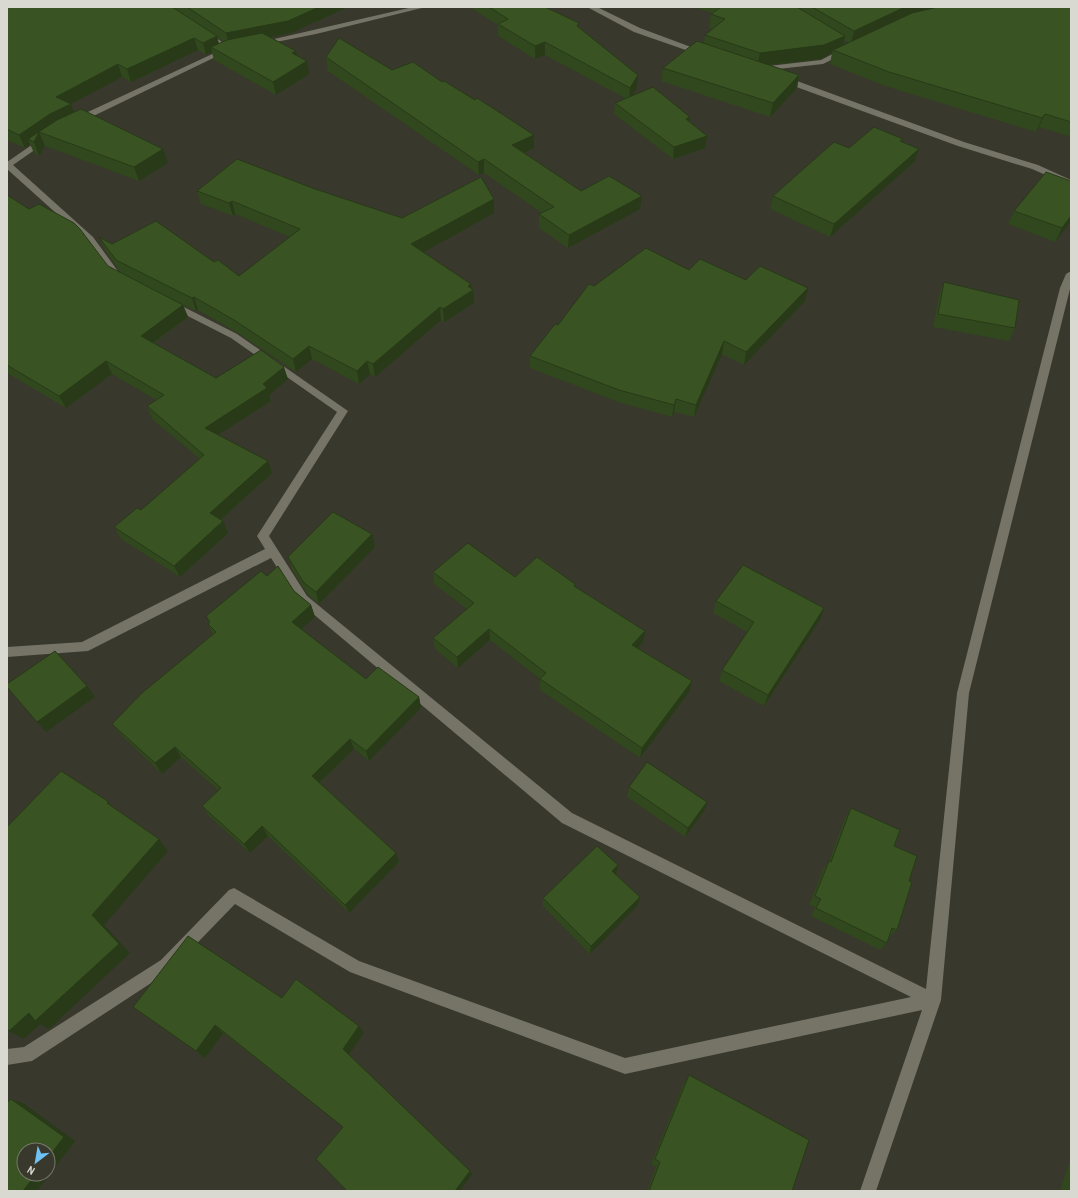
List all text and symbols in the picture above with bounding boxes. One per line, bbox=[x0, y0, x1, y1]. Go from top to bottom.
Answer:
north arrow bbox=[16, 1142, 56, 1182]
text: N bbox=[24, 1163, 37, 1178]

